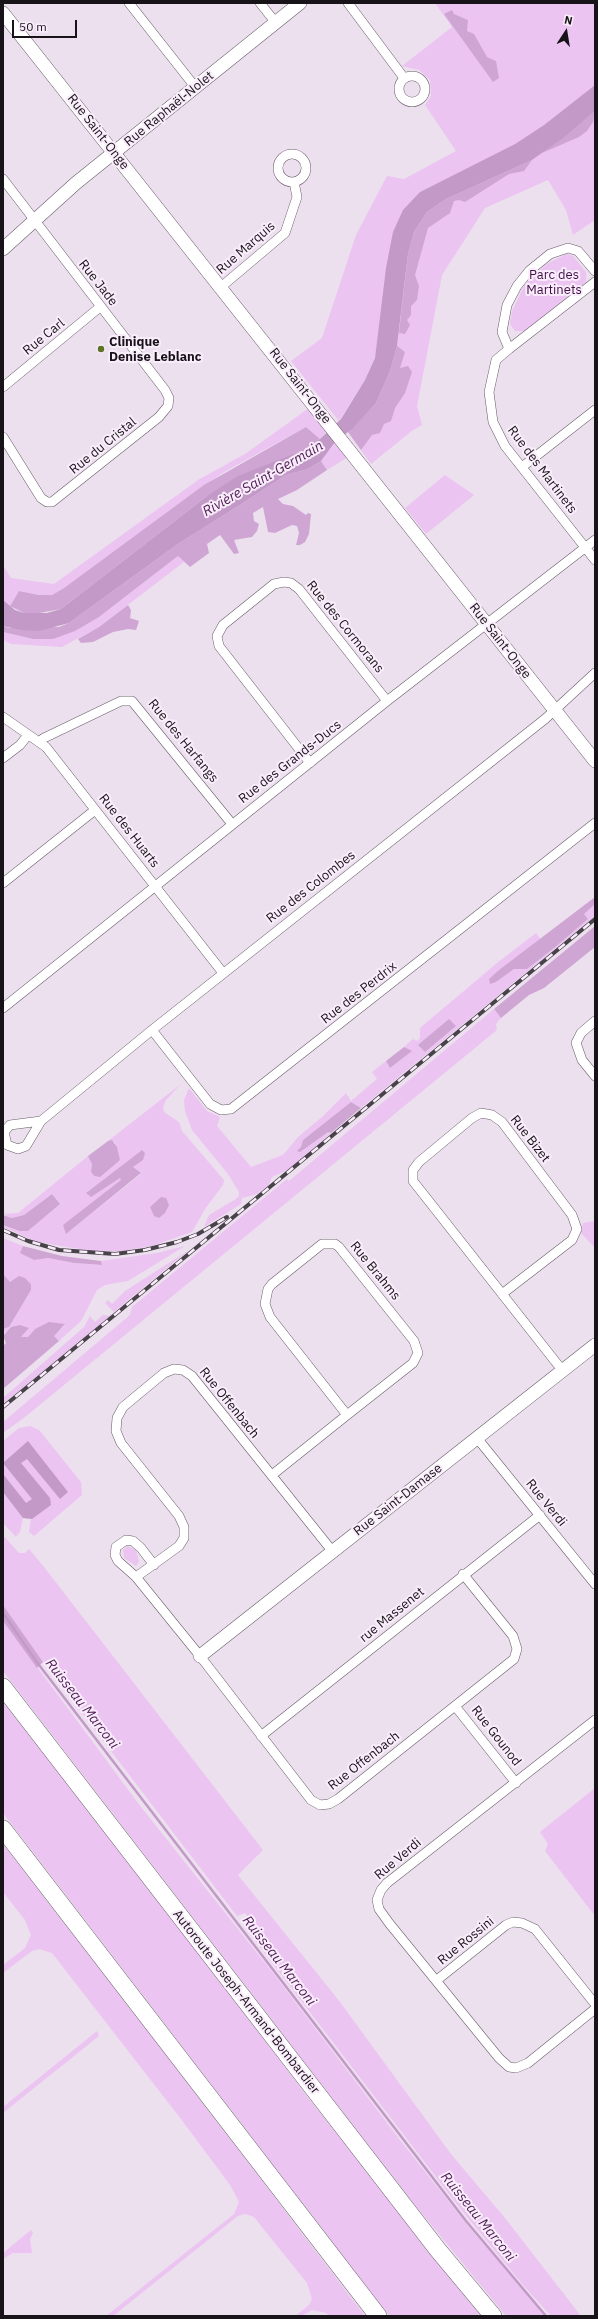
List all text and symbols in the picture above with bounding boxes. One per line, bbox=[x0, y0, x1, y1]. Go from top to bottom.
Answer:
scale bar bbox=[14, 12, 79, 38]
north arrow bbox=[546, 12, 586, 52]
text: N bbox=[563, 13, 574, 28]
text: 50 m bbox=[19, 19, 47, 34]
street label: Rue Raphaël-Nolet bbox=[121, 68, 217, 150]
street label: Rue Saint-Onge bbox=[64, 91, 132, 173]
street label: Rue Marquis bbox=[213, 218, 279, 278]
street label: Rue Jade bbox=[75, 257, 121, 309]
park label: Parc des Martinets bbox=[526, 267, 582, 298]
street label: Rue Carl bbox=[20, 315, 68, 359]
place label: Clinique Denise Leblanc bbox=[109, 334, 202, 365]
marker: Clinique Denise Leblanc bbox=[96, 344, 106, 354]
street label: Rue Saint-Onge bbox=[266, 345, 334, 427]
street label: Rue du Cristal bbox=[67, 414, 139, 478]
street label: Rue des Martinets bbox=[504, 423, 580, 517]
water label: Rivière Saint-Germain bbox=[200, 438, 326, 520]
street label: Rue des Cormorans bbox=[303, 578, 387, 676]
street label: Rue Saint-Onge bbox=[466, 600, 534, 682]
street label: Rue des Harfangs bbox=[145, 696, 221, 786]
street label: Rue des Grands-Ducs bbox=[236, 717, 344, 807]
street label: Rue des Huarts bbox=[95, 791, 163, 871]
street label: Rue des Colombes bbox=[263, 847, 359, 927]
street label: Rue des Perdrix bbox=[318, 959, 400, 1027]
street label: Rue Bizet bbox=[507, 1112, 553, 1166]
street label: Rue Brahms bbox=[347, 1238, 403, 1304]
street label: Rue Offenbach bbox=[196, 1365, 262, 1441]
street label: Rue Saint-Damase bbox=[351, 1461, 445, 1539]
street label: Rue Verdi bbox=[522, 1476, 570, 1530]
street label: rue Massenet bbox=[357, 1584, 427, 1646]
water label: Ruisseau Marconi bbox=[42, 1656, 122, 1752]
street label: Rue Gounod bbox=[468, 1703, 524, 1769]
street label: Rue Offenbach bbox=[325, 1728, 403, 1794]
street label: Rue Verdi bbox=[372, 1835, 424, 1883]
street label: Autoroute Joseph-Armand-Bombardier bbox=[169, 1907, 323, 2097]
water label: Ruisseau Marconi bbox=[239, 1913, 319, 2009]
street label: Rue Rossini bbox=[435, 1914, 497, 1968]
water label: Ruisseau Marconi bbox=[437, 2169, 519, 2265]

